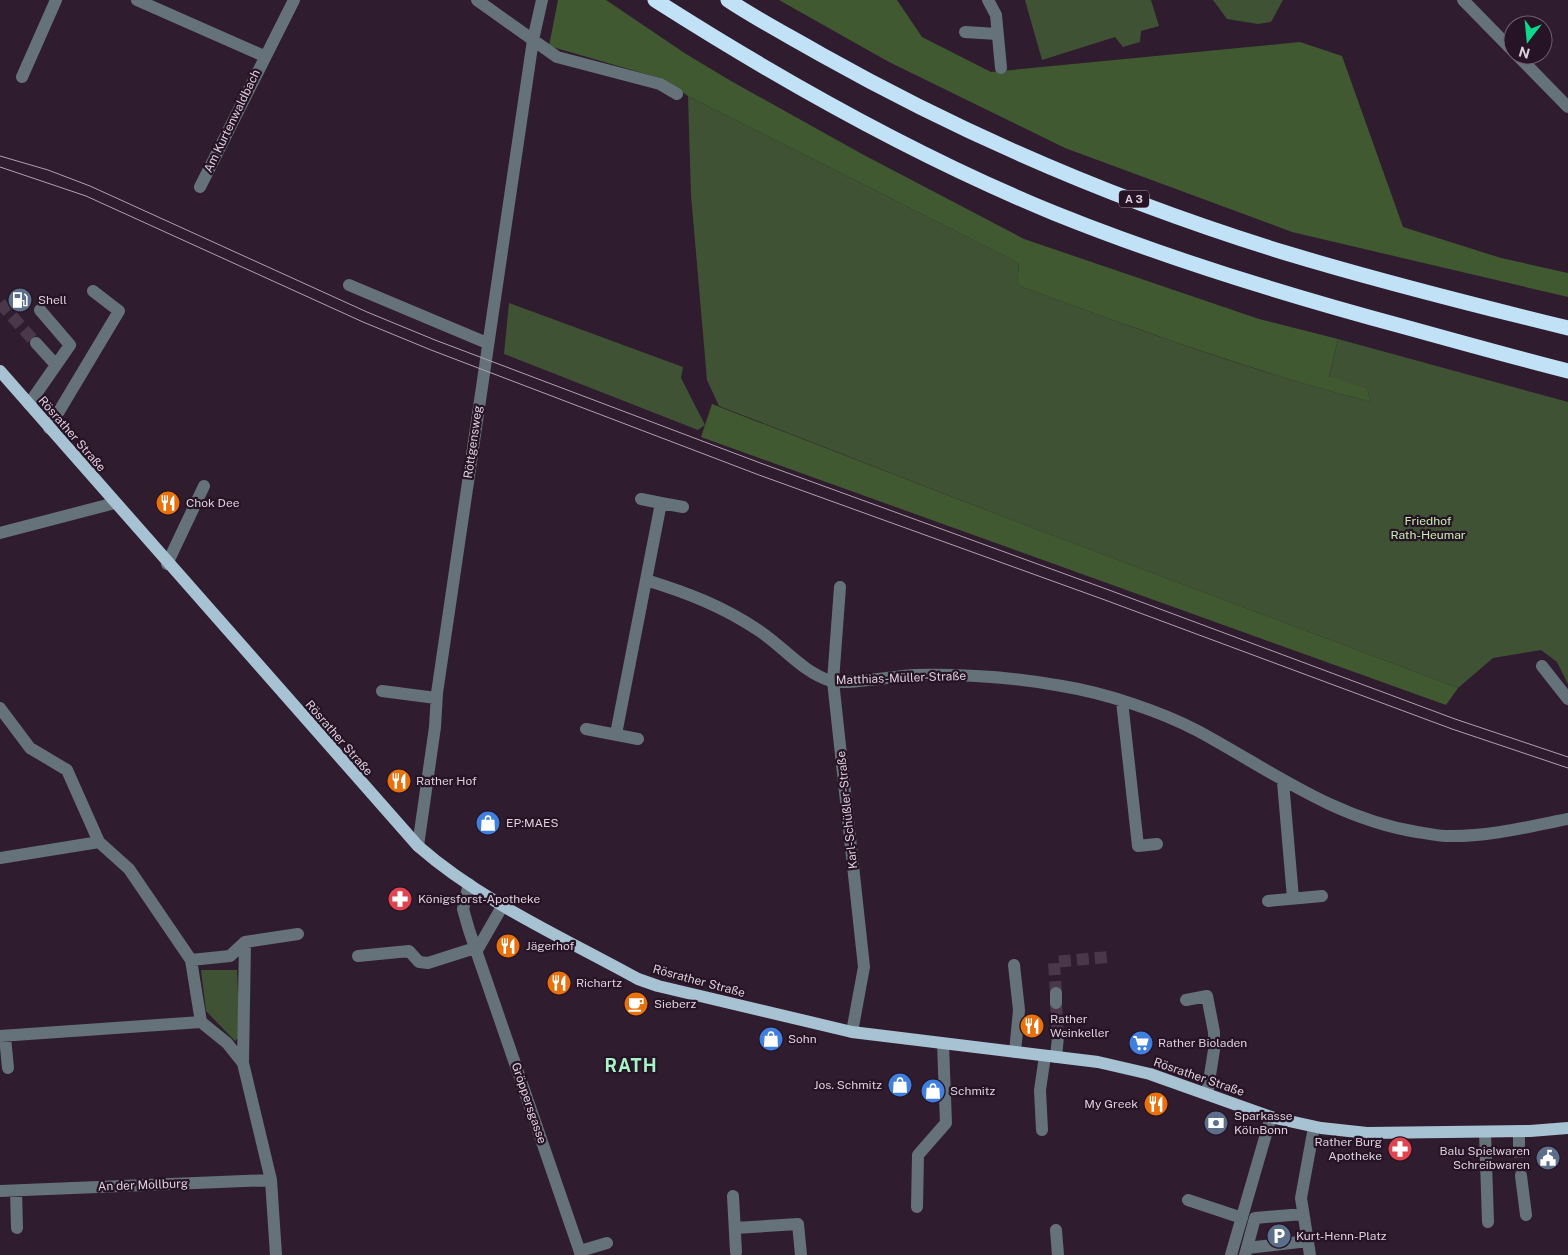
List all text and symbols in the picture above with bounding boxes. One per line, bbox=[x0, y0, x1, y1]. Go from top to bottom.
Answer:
north arrow bbox=[1503, 15, 1553, 65]
text: N bbox=[1517, 43, 1532, 62]
street label: Am Kurtenwaldbach bbox=[201, 67, 263, 175]
road number: A 3 bbox=[1119, 190, 1149, 208]
fuel station icon: Shell bbox=[7, 287, 33, 313]
place label: Shell bbox=[38, 293, 67, 307]
street label: Rösrather Straße bbox=[36, 394, 109, 475]
street label: Röttgensweg bbox=[461, 405, 485, 479]
restaurant icon: Chok Dee bbox=[155, 490, 181, 516]
place label: Chok Dee bbox=[186, 496, 240, 510]
park label: Friedhof Rath-Heumar bbox=[1390, 514, 1466, 542]
street label: Matthias-Müller-Straße bbox=[836, 669, 967, 687]
street label: Rösrather Straße bbox=[303, 698, 376, 779]
street label: Karl-Schüßler-Straße bbox=[834, 750, 860, 870]
restaurant icon: Rather Hof bbox=[386, 768, 412, 794]
place label: Rather Hof bbox=[416, 774, 477, 788]
shop icon: EP:MAES bbox=[475, 810, 501, 836]
place label: EP:MAES bbox=[506, 816, 559, 830]
pharmacy icon: Königsforst-Apotheke bbox=[387, 886, 413, 912]
place label: Königsforst-Apotheke bbox=[418, 892, 540, 906]
restaurant icon: Jägerhof bbox=[495, 933, 521, 959]
place label: Jägerhof bbox=[526, 939, 575, 953]
street label: Rösrather Straße bbox=[651, 962, 747, 1000]
restaurant icon: Richartz bbox=[546, 970, 572, 996]
place label: Richartz bbox=[576, 976, 622, 990]
cafe icon: Sieberz bbox=[623, 991, 649, 1017]
place label: Sieberz bbox=[654, 997, 697, 1011]
place label: Rather Weinkeller bbox=[1050, 1012, 1110, 1040]
restaurant icon: Rather Weinkeller bbox=[1019, 1013, 1045, 1039]
shop icon: Sohn bbox=[758, 1026, 784, 1052]
supermarket icon: Rather Bioladen bbox=[1128, 1030, 1154, 1056]
place label: Sohn bbox=[788, 1032, 817, 1046]
place label: Rather Bioladen bbox=[1158, 1036, 1247, 1050]
district label: RATH bbox=[604, 1055, 658, 1076]
street label: Rösrather Straße bbox=[1152, 1055, 1246, 1099]
street label: Gröppersgasse bbox=[509, 1061, 549, 1146]
shop icon: Jos. Schmitz bbox=[887, 1072, 913, 1098]
place label: Jos. Schmitz bbox=[814, 1078, 882, 1092]
shop icon: Schmitz bbox=[920, 1078, 946, 1104]
place label: Schmitz bbox=[950, 1084, 995, 1098]
restaurant icon: My Greek bbox=[1143, 1091, 1169, 1117]
place label: My Greek bbox=[1084, 1097, 1138, 1111]
place label: Sparkasse KölnBonn bbox=[1234, 1109, 1293, 1137]
bank icon: Sparkasse KölnBonn bbox=[1203, 1110, 1229, 1136]
place label: Rather Burg Apotheke bbox=[1315, 1135, 1382, 1163]
pharmacy icon: Rather Burg Apotheke bbox=[1387, 1136, 1413, 1162]
place label: Balu Spielwaren Schreibwaren bbox=[1439, 1144, 1530, 1172]
public building icon: Balu Spielwaren Schreibwaren bbox=[1535, 1145, 1561, 1171]
street label: An der Mollburg bbox=[98, 1176, 188, 1194]
parking icon: Kurt-Henn-Platz bbox=[1266, 1223, 1292, 1249]
place label: Kurt-Henn-Platz bbox=[1296, 1229, 1387, 1243]

